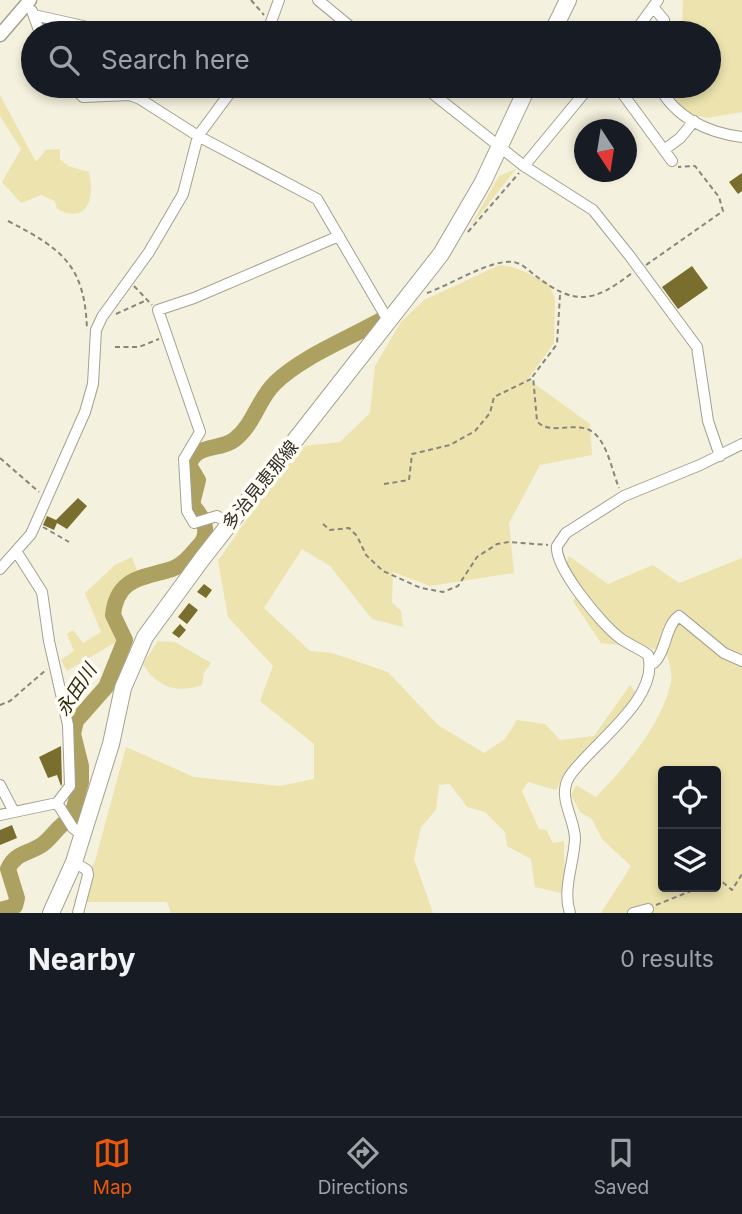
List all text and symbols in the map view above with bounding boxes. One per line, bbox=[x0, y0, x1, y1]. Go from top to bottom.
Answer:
search box bbox=[21, 21, 721, 98]
icon: search bbox=[45, 41, 83, 79]
text: Search here bbox=[101, 44, 250, 75]
north arrow bbox=[574, 119, 637, 182]
street label: 多治見恵那線 bbox=[218, 436, 302, 534]
water label: 永田川 bbox=[51, 658, 102, 720]
map controls bbox=[658, 766, 721, 892]
button: locate bbox=[658, 766, 721, 829]
button: layers bbox=[658, 829, 721, 892]
text: Nearby bbox=[28, 941, 136, 977]
text: 0 results bbox=[620, 945, 714, 973]
tab: Map bbox=[93, 1134, 132, 1199]
tab: Directions bbox=[318, 1134, 408, 1199]
tab: Saved bbox=[594, 1134, 649, 1199]

